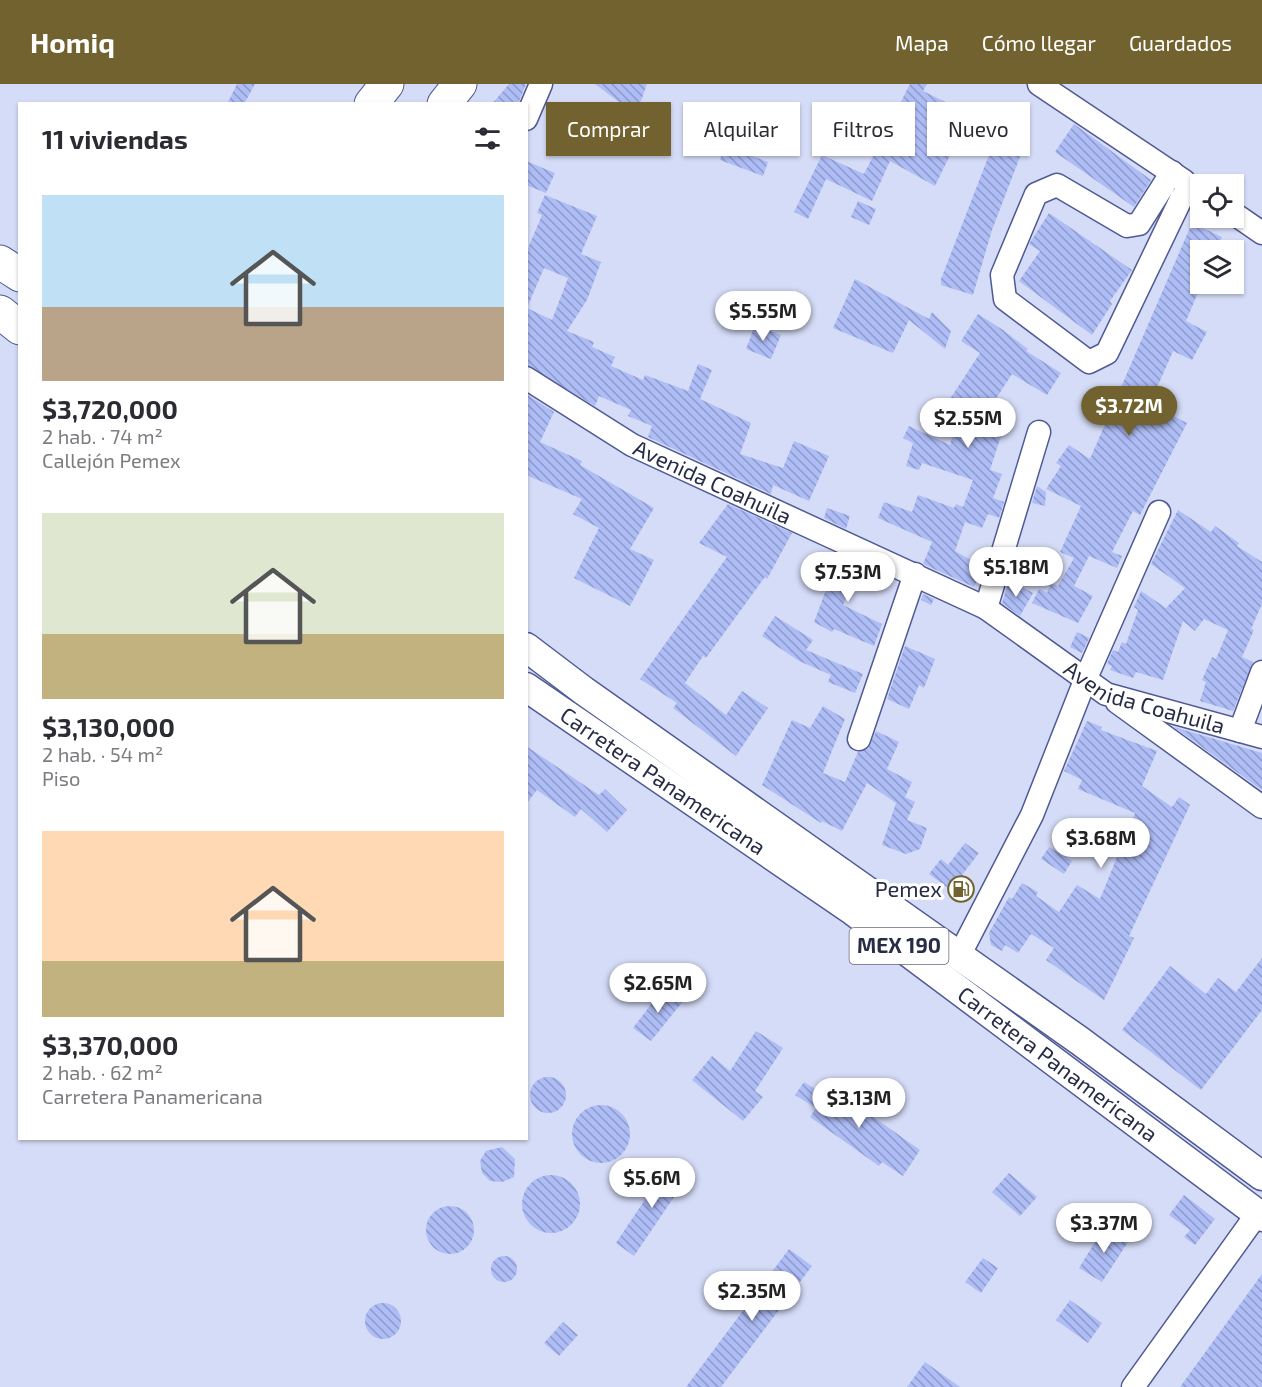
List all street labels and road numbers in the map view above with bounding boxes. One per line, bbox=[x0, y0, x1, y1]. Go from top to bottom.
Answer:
street label: Avenida Coahuila bbox=[630, 434, 796, 529]
street label: Avenida Coahuila bbox=[1060, 655, 1228, 738]
street label: Carretera Panamericana bbox=[556, 701, 771, 859]
road number: MEX 190 bbox=[850, 928, 948, 964]
street label: Carretera Panamericana bbox=[953, 980, 1163, 1146]

